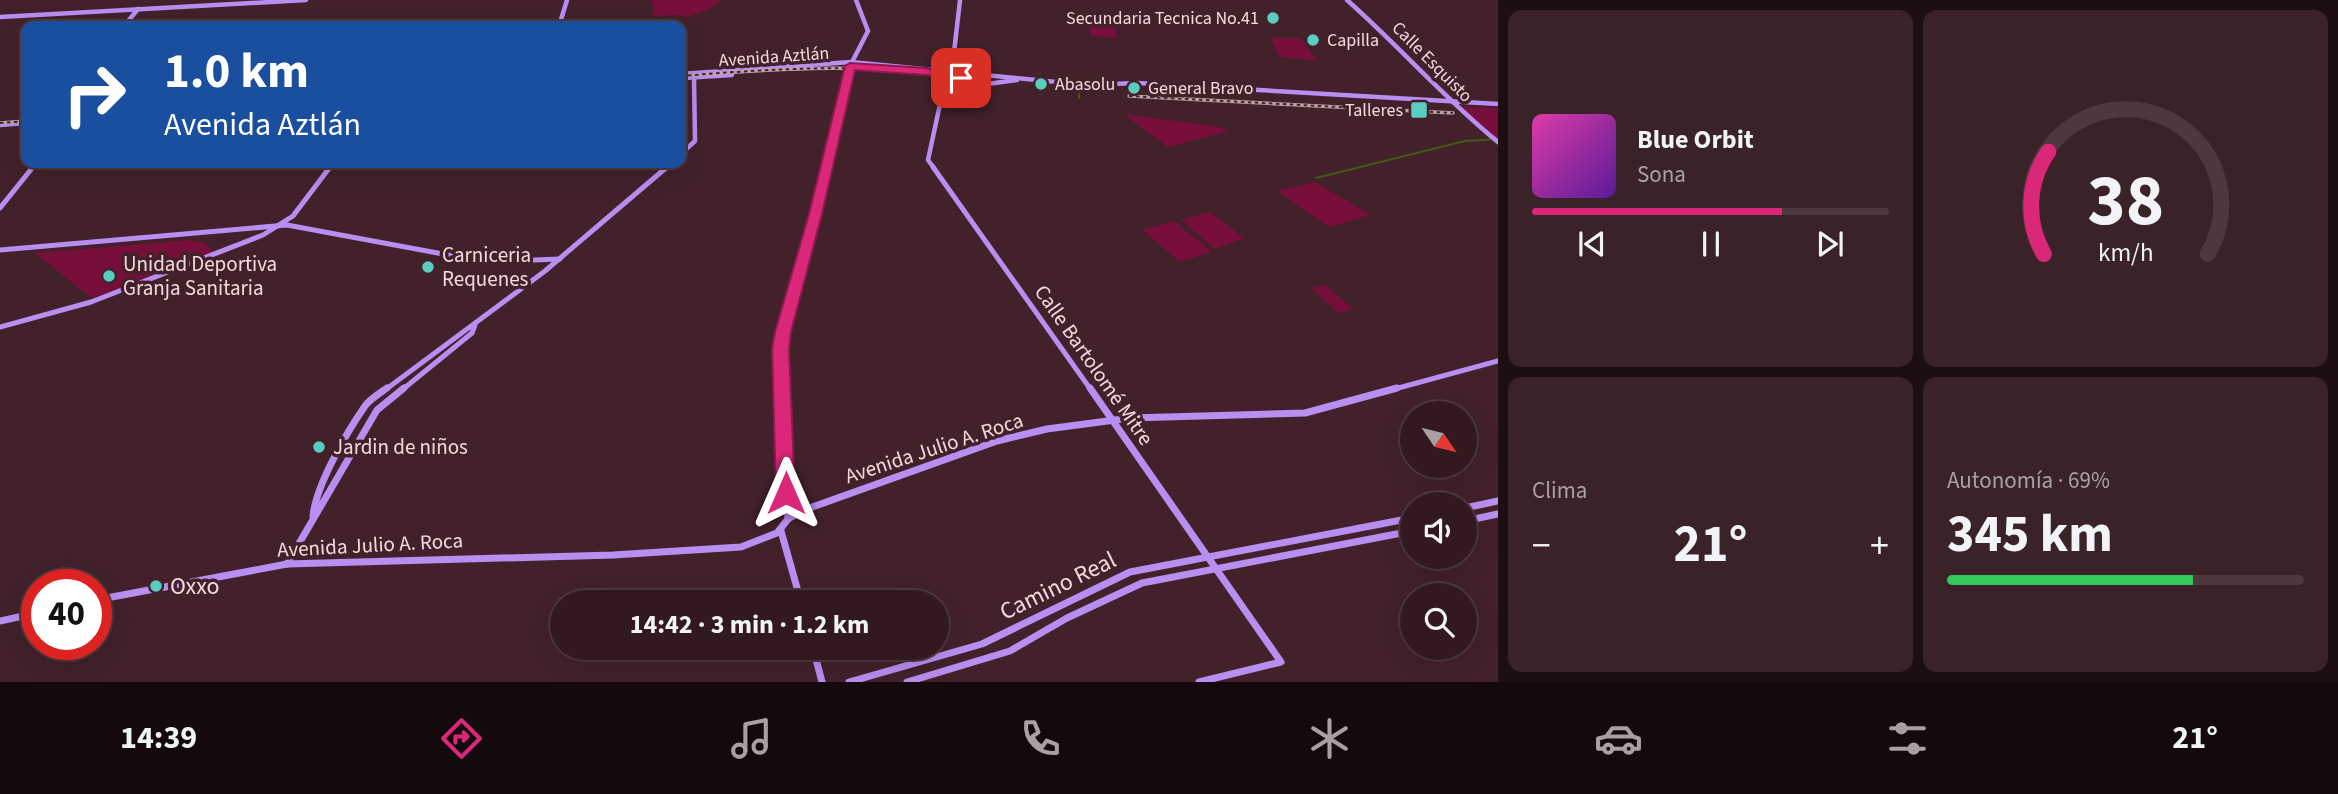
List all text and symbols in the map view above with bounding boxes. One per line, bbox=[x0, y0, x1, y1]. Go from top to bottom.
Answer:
place label: Secundaria Tecnica No.41 bbox=[1066, 6, 1259, 31]
marker: Secundaria Tecnica No.41 bbox=[1265, 10, 1281, 26]
street label: Calle Esquisto bbox=[1386, 16, 1478, 108]
place label: Capilla bbox=[1327, 28, 1379, 53]
marker: Capilla bbox=[1305, 32, 1321, 48]
text: 1.0 km bbox=[164, 37, 309, 107]
street label: Avenida Aztlán bbox=[718, 41, 830, 73]
pin bbox=[931, 48, 991, 108]
icon: right bbox=[49, 49, 140, 140]
icon: arrive bbox=[942, 59, 980, 97]
place label: Abasolu bbox=[1055, 72, 1115, 97]
marker: Abasolu bbox=[1033, 76, 1049, 92]
place label: General Bravo bbox=[1148, 76, 1253, 101]
marker: General Bravo bbox=[1126, 80, 1142, 96]
place label: Talleres bbox=[1345, 98, 1403, 123]
marker: Talleres bbox=[1409, 100, 1429, 120]
text: Avenida Aztlán bbox=[164, 102, 361, 148]
text: Blue Orbit bbox=[1637, 121, 1754, 158]
text: 38 bbox=[2087, 150, 2164, 254]
text: Sona bbox=[1637, 158, 1686, 191]
icon: previous bbox=[1573, 225, 1611, 263]
icon: pause bbox=[1692, 225, 1730, 263]
icon: next bbox=[1811, 225, 1849, 263]
text: km/h bbox=[2098, 235, 2153, 271]
place label: Carniceria Requenes bbox=[442, 240, 531, 294]
place label: Unidad Deportiva Granja Sanitaria bbox=[123, 249, 277, 303]
marker: Carniceria Requenes bbox=[420, 259, 436, 275]
marker: Unidad Deportiva Granja Sanitaria bbox=[101, 268, 117, 284]
street label: Calle Bartolomé Mitre bbox=[1027, 279, 1161, 451]
north arrow bbox=[1400, 401, 1477, 478]
map controls bbox=[1400, 401, 1477, 660]
street label: Avenida Julio A. Roca bbox=[841, 405, 1027, 491]
place label: Jardin de niños bbox=[333, 432, 468, 462]
marker: Jardin de niños bbox=[311, 439, 327, 455]
position arrow bbox=[749, 456, 823, 530]
text: Autonomía · 69% bbox=[1947, 464, 2110, 497]
text: Clima bbox=[1532, 474, 1587, 507]
button: sound bbox=[1400, 492, 1477, 569]
text: 345 km bbox=[1947, 498, 2113, 572]
text: 21° bbox=[1674, 508, 1747, 582]
text: − bbox=[1532, 519, 1551, 573]
text: + bbox=[1870, 519, 1889, 573]
street label: Avenida Julio A. Roca bbox=[276, 525, 464, 565]
street label: Camino Real bbox=[994, 543, 1122, 629]
speed limit sign: 40 bbox=[21, 569, 112, 660]
place label: Oxxo bbox=[170, 569, 220, 604]
marker: Oxxo bbox=[148, 578, 164, 594]
button: search bbox=[1400, 583, 1477, 660]
text: 14:42 · 3 min · 1.2 km bbox=[630, 606, 869, 643]
icon: directions bbox=[437, 714, 486, 763]
icon: music bbox=[727, 714, 776, 763]
icon: phone bbox=[1016, 714, 1065, 763]
icon: climate bbox=[1305, 714, 1354, 763]
icon: car bbox=[1594, 714, 1643, 763]
icon: filters bbox=[1883, 714, 1932, 763]
text: 14:39 bbox=[120, 715, 197, 761]
text: 21° bbox=[2172, 715, 2218, 761]

